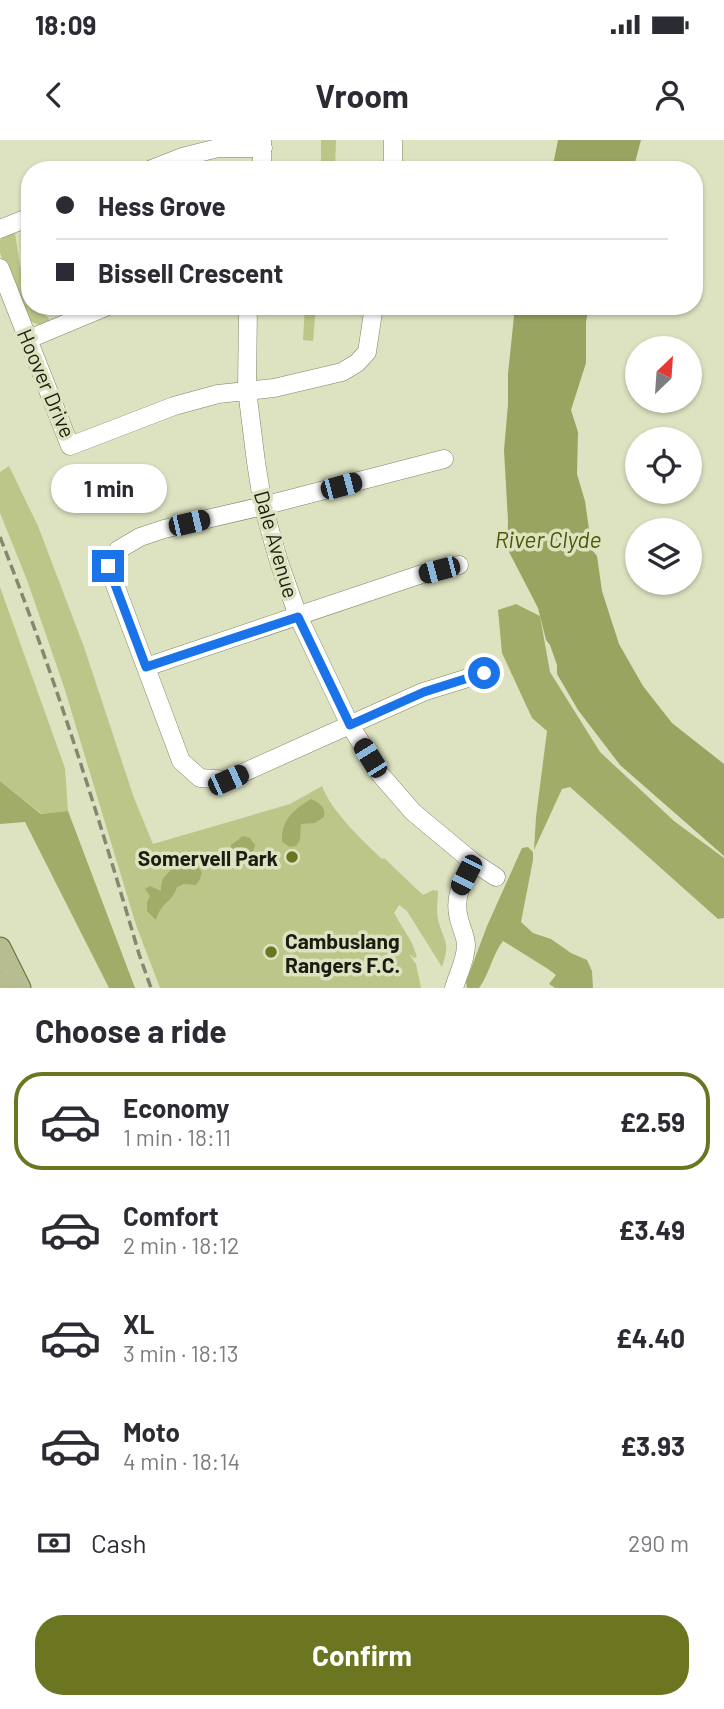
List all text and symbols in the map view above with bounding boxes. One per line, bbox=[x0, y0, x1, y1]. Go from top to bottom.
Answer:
text: 18:09 bbox=[35, 9, 96, 40]
icon: back bbox=[35, 76, 73, 114]
text: Vroom bbox=[315, 76, 409, 114]
icon: person bbox=[651, 76, 689, 114]
text: Hess Grove bbox=[98, 190, 226, 221]
text: Bissell Crescent bbox=[98, 257, 283, 288]
street label: Hoover Drive bbox=[13, 325, 81, 441]
north arrow bbox=[625, 336, 702, 413]
map controls bbox=[625, 336, 702, 595]
button: locate bbox=[625, 427, 702, 504]
callout: 1 min bbox=[50, 464, 166, 514]
car bbox=[318, 470, 365, 502]
text: 1 min bbox=[84, 474, 134, 502]
street label: Dale Avenue bbox=[250, 487, 304, 601]
car bbox=[167, 508, 212, 538]
button: layers bbox=[625, 518, 702, 595]
water label: River Clyde bbox=[495, 525, 601, 553]
route end bbox=[92, 550, 124, 582]
car bbox=[416, 554, 463, 586]
route start bbox=[468, 657, 500, 689]
car bbox=[350, 735, 391, 781]
car bbox=[205, 762, 252, 798]
place label: Somervell Park bbox=[138, 845, 278, 870]
marker: Somervell Park bbox=[284, 849, 300, 865]
car bbox=[448, 852, 485, 898]
place label: Cambuslang Rangers F.C. bbox=[285, 928, 400, 977]
marker: Cambuslang Rangers F.C. bbox=[263, 944, 279, 960]
text: Choose a ride bbox=[35, 1011, 227, 1049]
icon: car bbox=[39, 1090, 102, 1153]
text: Economy bbox=[123, 1092, 229, 1123]
text: £2.59 bbox=[620, 1106, 685, 1137]
text: 1 min · 18:11 bbox=[123, 1123, 231, 1151]
icon: car bbox=[39, 1198, 102, 1261]
text: Comfort bbox=[123, 1200, 219, 1231]
text: £3.49 bbox=[618, 1214, 685, 1245]
text: 2 min · 18:12 bbox=[123, 1231, 239, 1259]
icon: car bbox=[39, 1306, 102, 1369]
text: XL bbox=[123, 1308, 154, 1339]
text: £4.40 bbox=[616, 1322, 685, 1353]
text: 3 min · 18:13 bbox=[123, 1339, 238, 1367]
icon: car bbox=[39, 1414, 102, 1477]
text: Moto bbox=[123, 1416, 180, 1447]
text: £3.93 bbox=[620, 1430, 685, 1461]
text: 4 min · 18:14 bbox=[123, 1447, 240, 1475]
icon: cash bbox=[35, 1524, 73, 1562]
text: Cash bbox=[91, 1527, 146, 1558]
text: 290 m bbox=[628, 1529, 689, 1557]
button: Confirm bbox=[35, 1615, 689, 1695]

